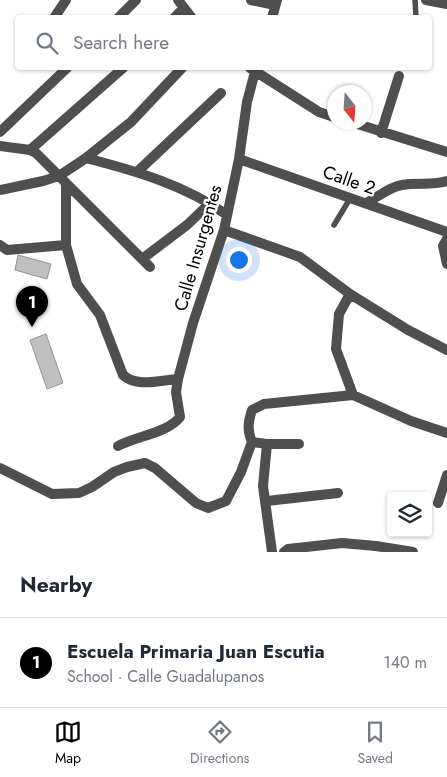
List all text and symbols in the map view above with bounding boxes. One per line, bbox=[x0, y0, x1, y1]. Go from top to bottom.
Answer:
search box bbox=[15, 15, 432, 70]
icon: search bbox=[33, 29, 61, 57]
text: Search here bbox=[73, 29, 169, 56]
north arrow bbox=[327, 85, 372, 130]
street label: Calle 2 bbox=[319, 159, 379, 201]
street label: Calle Insurgentes bbox=[168, 182, 228, 314]
your location bbox=[226, 247, 252, 273]
pin: 1 bbox=[16, 286, 48, 327]
map controls bbox=[387, 492, 432, 537]
button: layers bbox=[387, 492, 432, 537]
text: Nearby bbox=[20, 570, 92, 600]
text: Escuela Primaria Juan Escutia bbox=[67, 638, 325, 665]
text: 1 bbox=[32, 651, 40, 674]
text: 140 m bbox=[384, 651, 427, 674]
text: School · Calle Guadalupanos bbox=[67, 665, 264, 688]
tab: Map bbox=[54, 718, 82, 768]
tab: Directions bbox=[190, 718, 249, 768]
tab: Saved bbox=[357, 718, 393, 768]

